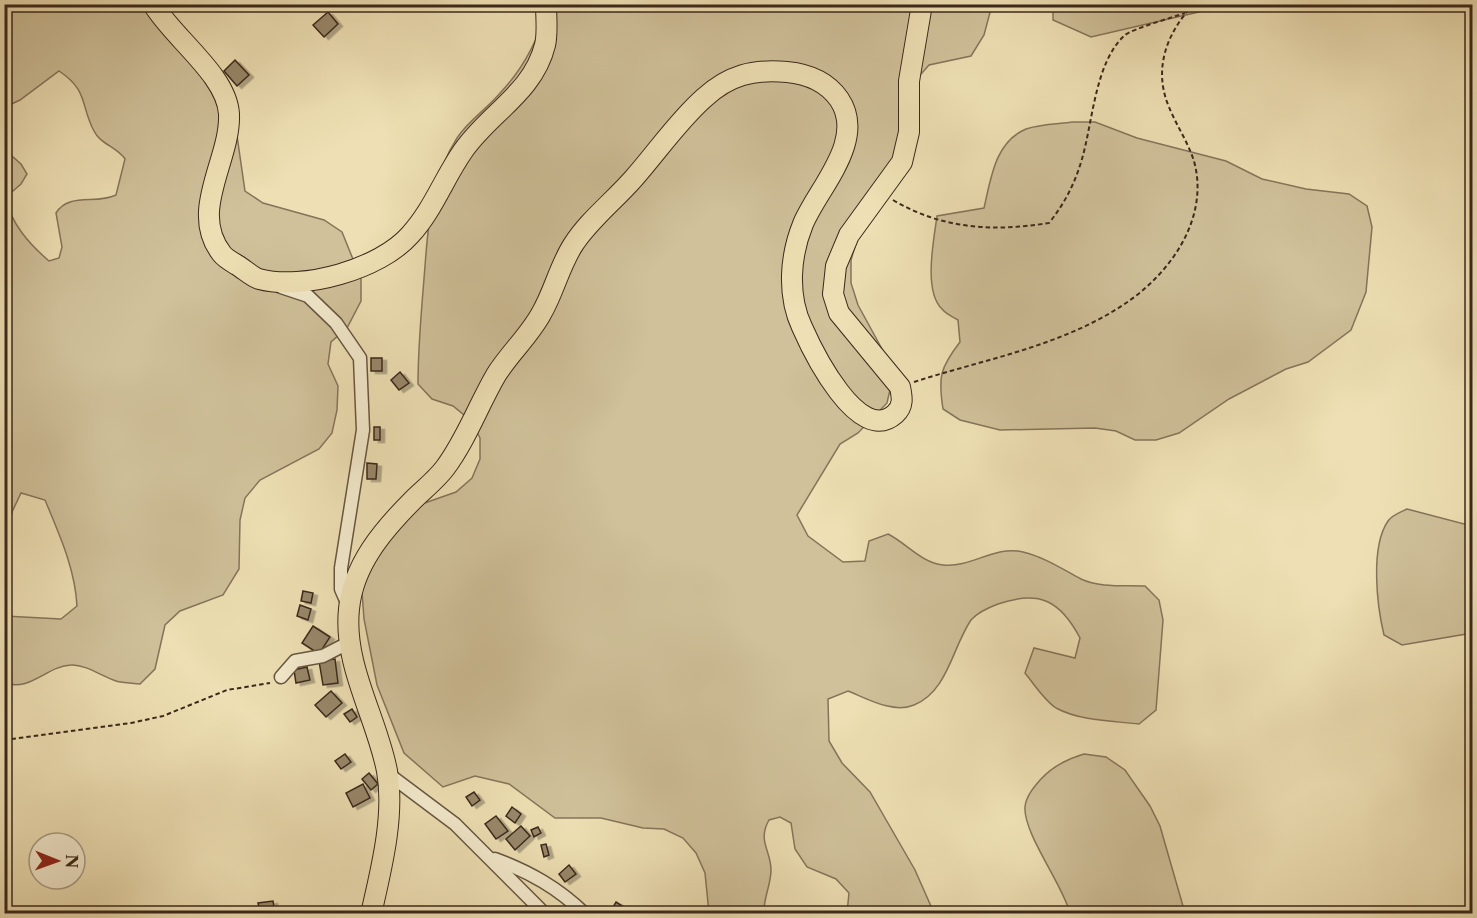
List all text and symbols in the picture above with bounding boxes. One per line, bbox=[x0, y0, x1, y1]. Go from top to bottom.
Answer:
north arrow bbox=[27, 831, 87, 891]
text: N bbox=[62, 854, 82, 868]

